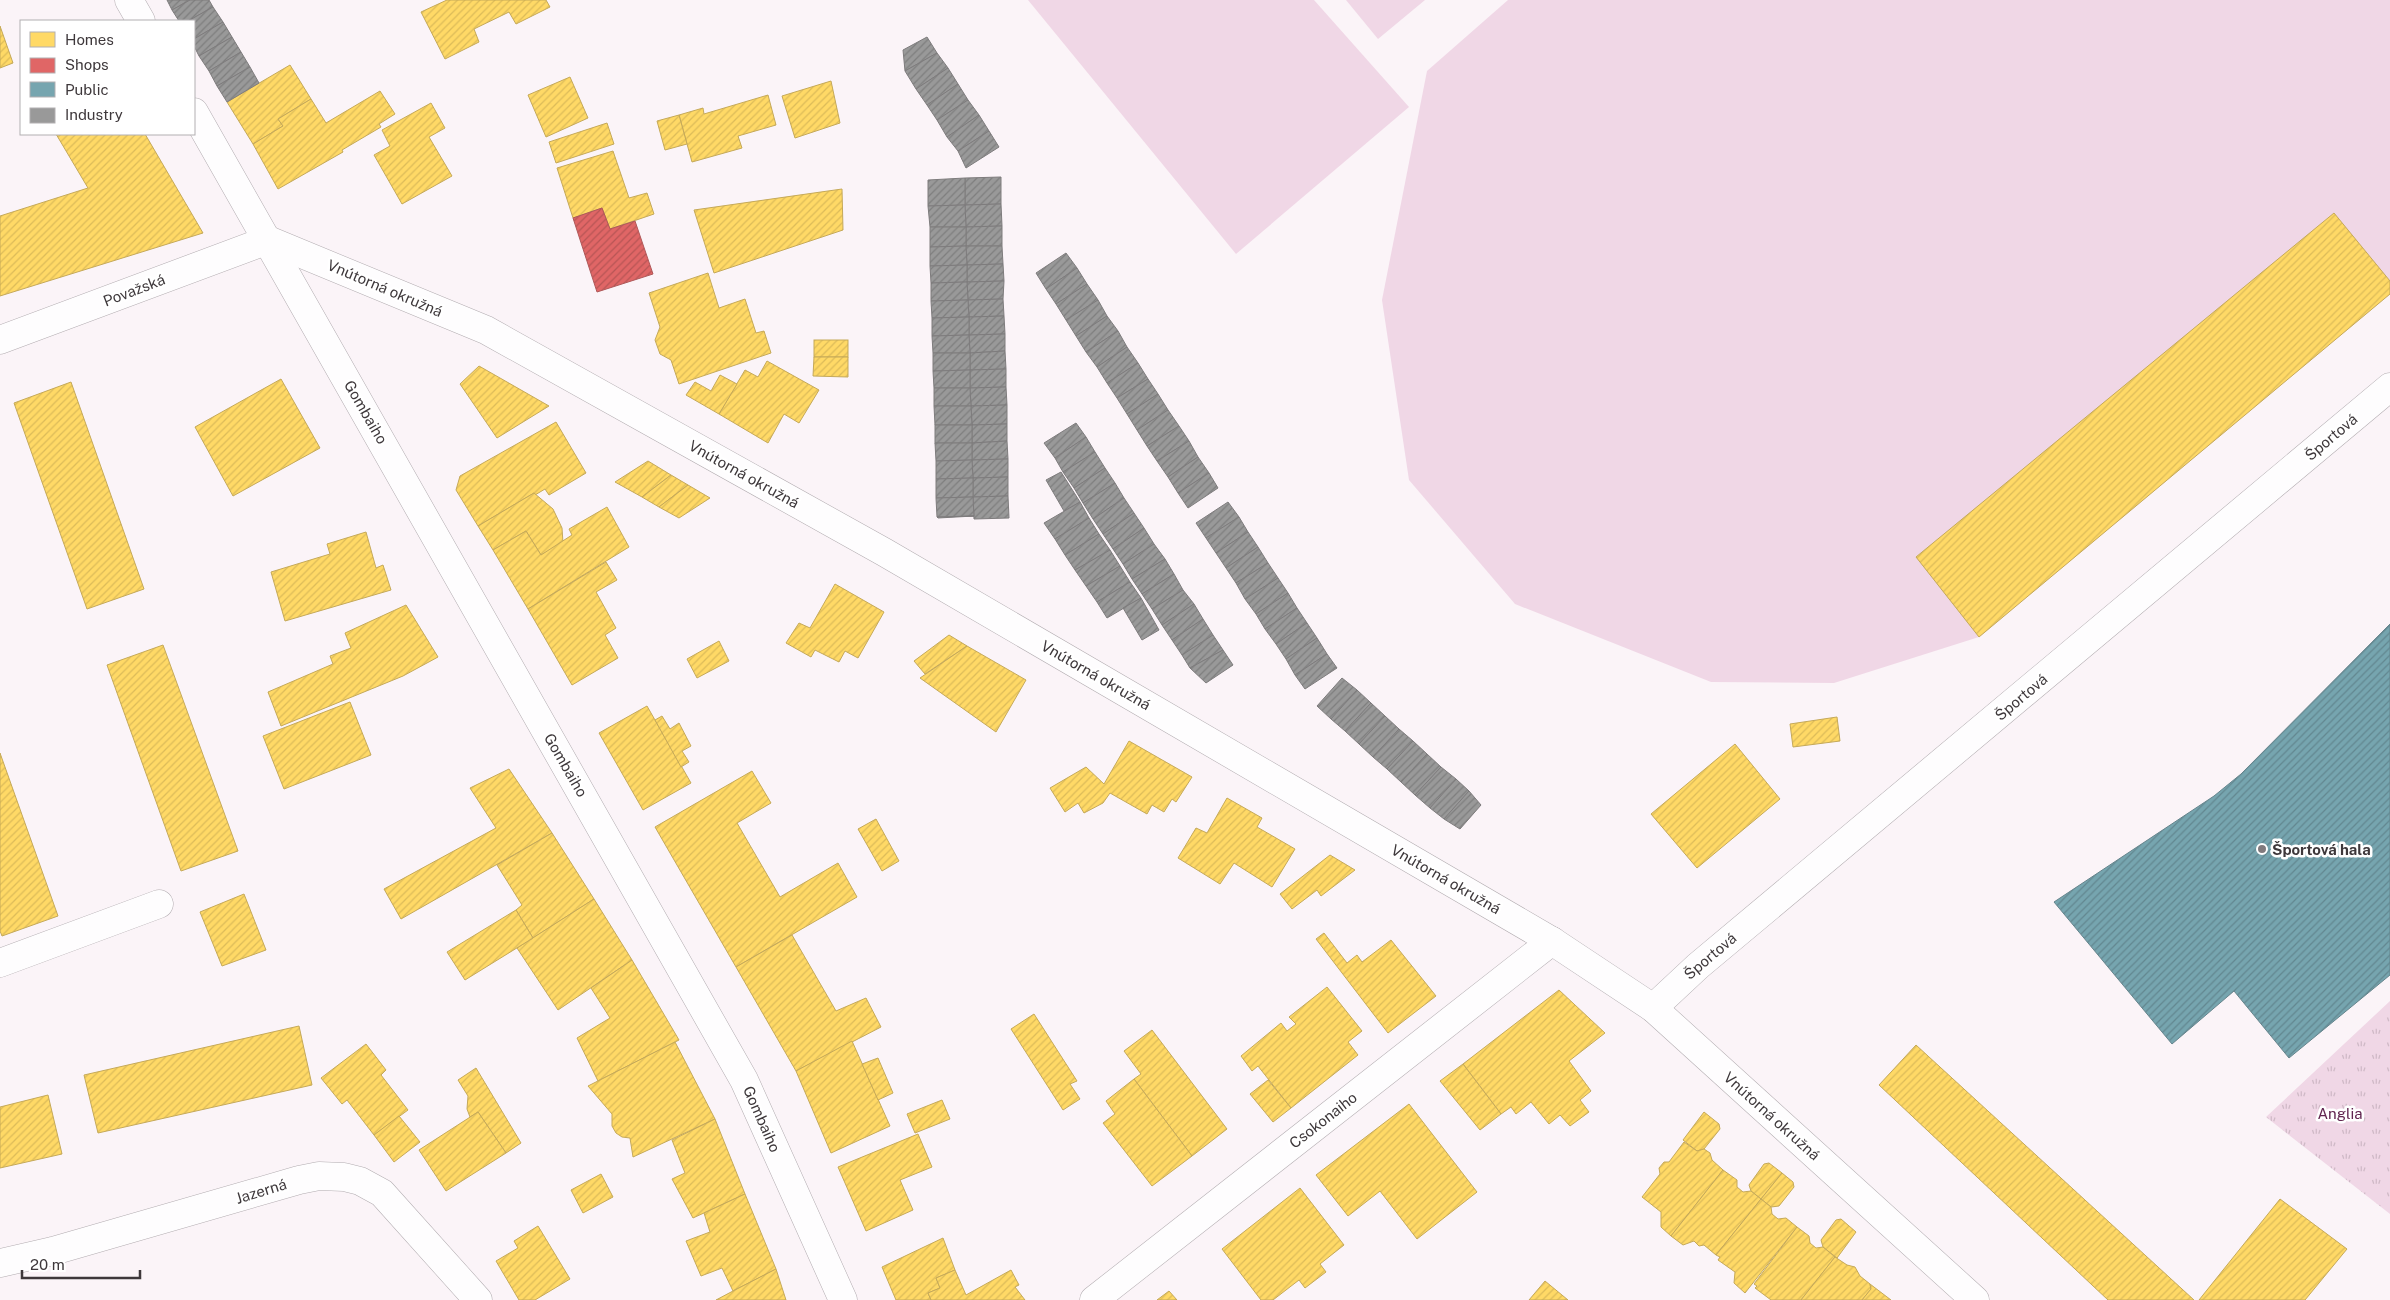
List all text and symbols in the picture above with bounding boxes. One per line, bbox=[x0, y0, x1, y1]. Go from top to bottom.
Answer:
legend bbox=[20, 20, 195, 135]
text: Homes bbox=[65, 31, 114, 48]
text: Shops bbox=[65, 56, 109, 73]
text: Public bbox=[65, 81, 109, 98]
text: Industry bbox=[65, 106, 123, 123]
street label: Vnútorná okružná bbox=[325, 256, 445, 320]
street label: Považská bbox=[101, 270, 167, 310]
street label: Gombaiho bbox=[341, 377, 391, 447]
street label: Športová bbox=[2301, 410, 2361, 464]
street label: Vnútorná okružná bbox=[686, 437, 802, 511]
street label: Vnútorná okružná bbox=[1038, 637, 1154, 713]
street label: Športová bbox=[1991, 670, 2051, 724]
street label: Gombaiho bbox=[541, 730, 591, 800]
street label: Vnútorná okružná bbox=[1388, 841, 1504, 917]
place label: Športová hala bbox=[2272, 841, 2371, 858]
marker: Športová hala bbox=[2256, 843, 2268, 855]
street label: Športová bbox=[1680, 929, 1740, 983]
street label: Vnútorná okružná bbox=[1720, 1068, 1824, 1164]
street label: Gombaiho bbox=[740, 1083, 784, 1155]
street label: Csokonaiho bbox=[1286, 1088, 1360, 1152]
park label: Anglia bbox=[2317, 1105, 2363, 1122]
street label: Jazerná bbox=[233, 1175, 289, 1207]
scale bar bbox=[22, 1248, 140, 1280]
text: 20 m bbox=[30, 1256, 65, 1273]

